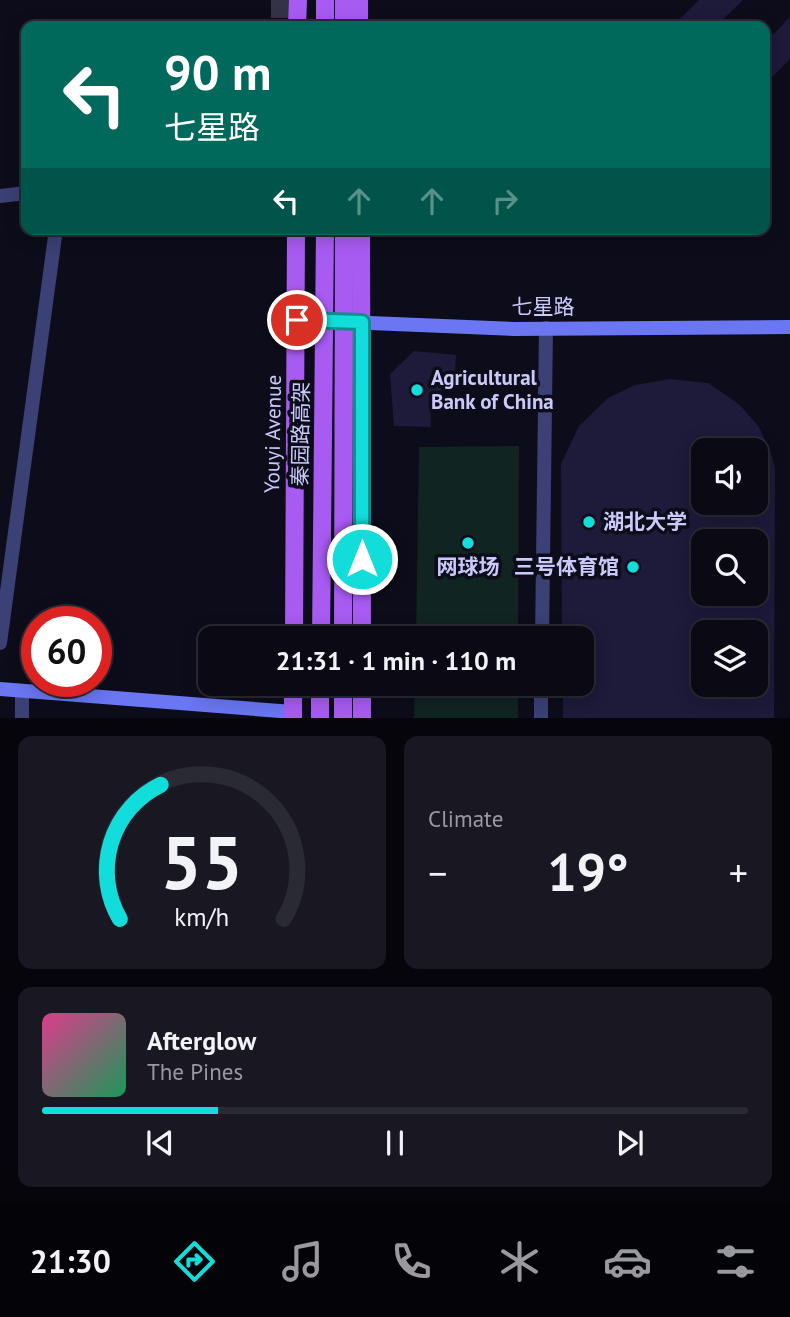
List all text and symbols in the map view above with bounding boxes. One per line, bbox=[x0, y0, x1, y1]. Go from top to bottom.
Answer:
text: 90 m bbox=[164, 40, 271, 104]
icon: left bbox=[49, 49, 140, 140]
text: 七星路 bbox=[164, 106, 260, 148]
icon: left bbox=[267, 182, 305, 220]
icon: ahead bbox=[340, 182, 378, 220]
icon: ahead bbox=[413, 182, 451, 220]
icon: right bbox=[486, 182, 524, 220]
pin bbox=[267, 290, 327, 350]
street label: 七星路 bbox=[512, 293, 575, 320]
icon: arrive bbox=[278, 301, 316, 339]
place label: Agricultural Bank of China bbox=[431, 364, 554, 415]
street label: Youyi Avenue bbox=[258, 375, 287, 493]
street label: 秦园路高架 bbox=[286, 381, 315, 487]
marker: Agricultural Bank of China bbox=[409, 382, 425, 398]
map controls bbox=[691, 438, 768, 697]
button: sound bbox=[691, 438, 768, 515]
place label: 湖北大学 bbox=[603, 508, 687, 535]
marker: 湖北大学 bbox=[581, 514, 597, 530]
position arrow bbox=[325, 522, 399, 596]
button: search bbox=[691, 529, 768, 606]
marker: 网球场 bbox=[460, 535, 476, 551]
place label: 网球场 bbox=[437, 553, 500, 580]
place label: 三号体育馆 bbox=[514, 553, 619, 580]
marker: 三号体育馆 bbox=[625, 559, 641, 575]
speed limit sign: 60 bbox=[21, 606, 112, 697]
button: layers bbox=[691, 620, 768, 697]
text: 21:31 · 1 min · 110 m bbox=[276, 644, 516, 677]
text: Climate bbox=[428, 804, 503, 833]
text: 55 bbox=[161, 815, 243, 909]
text: 19° bbox=[547, 838, 629, 905]
text: − bbox=[428, 848, 447, 897]
text: + bbox=[729, 848, 748, 897]
text: km/h bbox=[175, 900, 229, 932]
text: Afterglow bbox=[147, 1024, 256, 1057]
text: The Pines bbox=[147, 1057, 243, 1086]
icon: previous bbox=[141, 1124, 179, 1162]
icon: pause bbox=[376, 1124, 414, 1162]
icon: next bbox=[611, 1124, 649, 1162]
icon: directions bbox=[170, 1237, 219, 1286]
icon: music bbox=[278, 1237, 327, 1286]
icon: phone bbox=[387, 1237, 436, 1286]
icon: climate bbox=[495, 1237, 544, 1286]
icon: car bbox=[603, 1237, 652, 1286]
icon: filters bbox=[711, 1237, 760, 1286]
text: 21:30 bbox=[30, 1240, 111, 1282]

